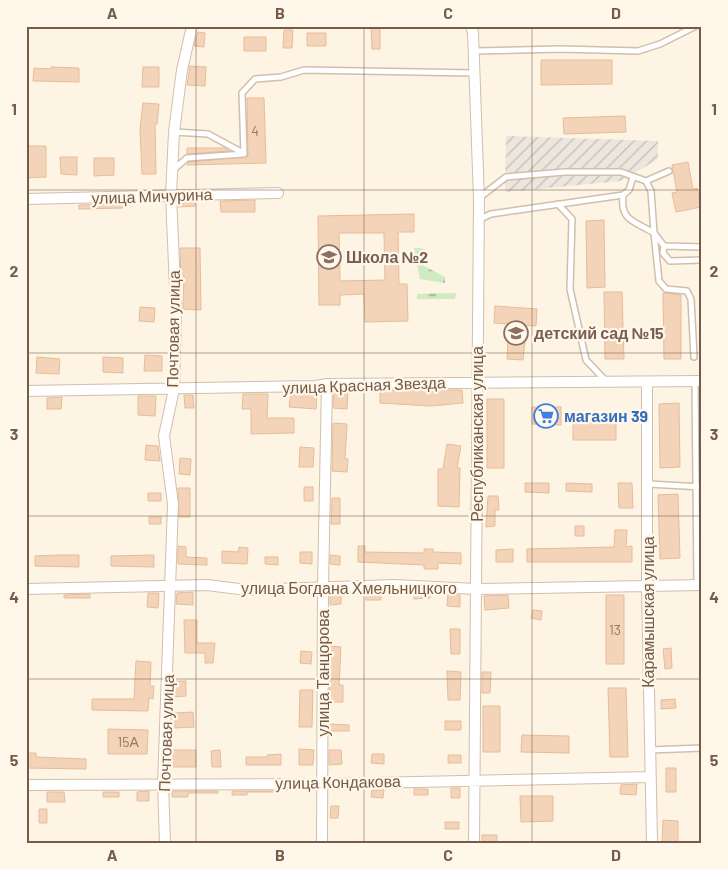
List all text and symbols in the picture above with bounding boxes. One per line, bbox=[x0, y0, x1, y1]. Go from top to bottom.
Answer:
text: A bbox=[107, 3, 118, 22]
text: B bbox=[275, 3, 285, 22]
text: C bbox=[443, 3, 453, 22]
text: D bbox=[611, 3, 621, 22]
text: 1 bbox=[11, 99, 17, 118]
text: 1 bbox=[711, 99, 717, 118]
house number: 4 bbox=[251, 122, 259, 139]
street label: улица Мичурина bbox=[91, 184, 213, 207]
school or university icon: Школа №2 bbox=[316, 244, 342, 270]
place label: Школа №2 bbox=[346, 247, 428, 266]
text: 2 bbox=[10, 261, 19, 280]
text: 2 bbox=[710, 261, 719, 280]
street label: Почтовая улица bbox=[162, 270, 183, 388]
school or university icon: детский сад №15 bbox=[503, 320, 529, 346]
place label: детский сад №15 bbox=[534, 323, 664, 342]
street label: Республиканская улица bbox=[467, 346, 486, 522]
street label: улица Красная Звезда bbox=[282, 372, 446, 397]
supermarket icon: магазин 39 bbox=[533, 403, 559, 429]
place label: магазин 39 bbox=[564, 406, 648, 425]
text: 3 bbox=[10, 424, 18, 443]
text: 3 bbox=[710, 424, 718, 443]
street label: Карамышская улица bbox=[638, 536, 657, 688]
street label: улица Богдана Хмельницкого bbox=[241, 578, 457, 597]
text: 4 bbox=[9, 587, 19, 606]
text: 4 bbox=[709, 587, 719, 606]
street label: улица Танцорова bbox=[313, 609, 332, 736]
house number: 13 bbox=[609, 621, 621, 638]
street label: Почтовая улица bbox=[154, 674, 177, 792]
house number: 15А bbox=[117, 733, 139, 750]
text: 5 bbox=[10, 750, 19, 769]
text: 5 bbox=[710, 750, 719, 769]
street label: улица Кондакова bbox=[275, 771, 401, 792]
text: A bbox=[107, 845, 118, 864]
text: B bbox=[275, 845, 285, 864]
text: C bbox=[443, 845, 453, 864]
text: D bbox=[611, 845, 621, 864]

